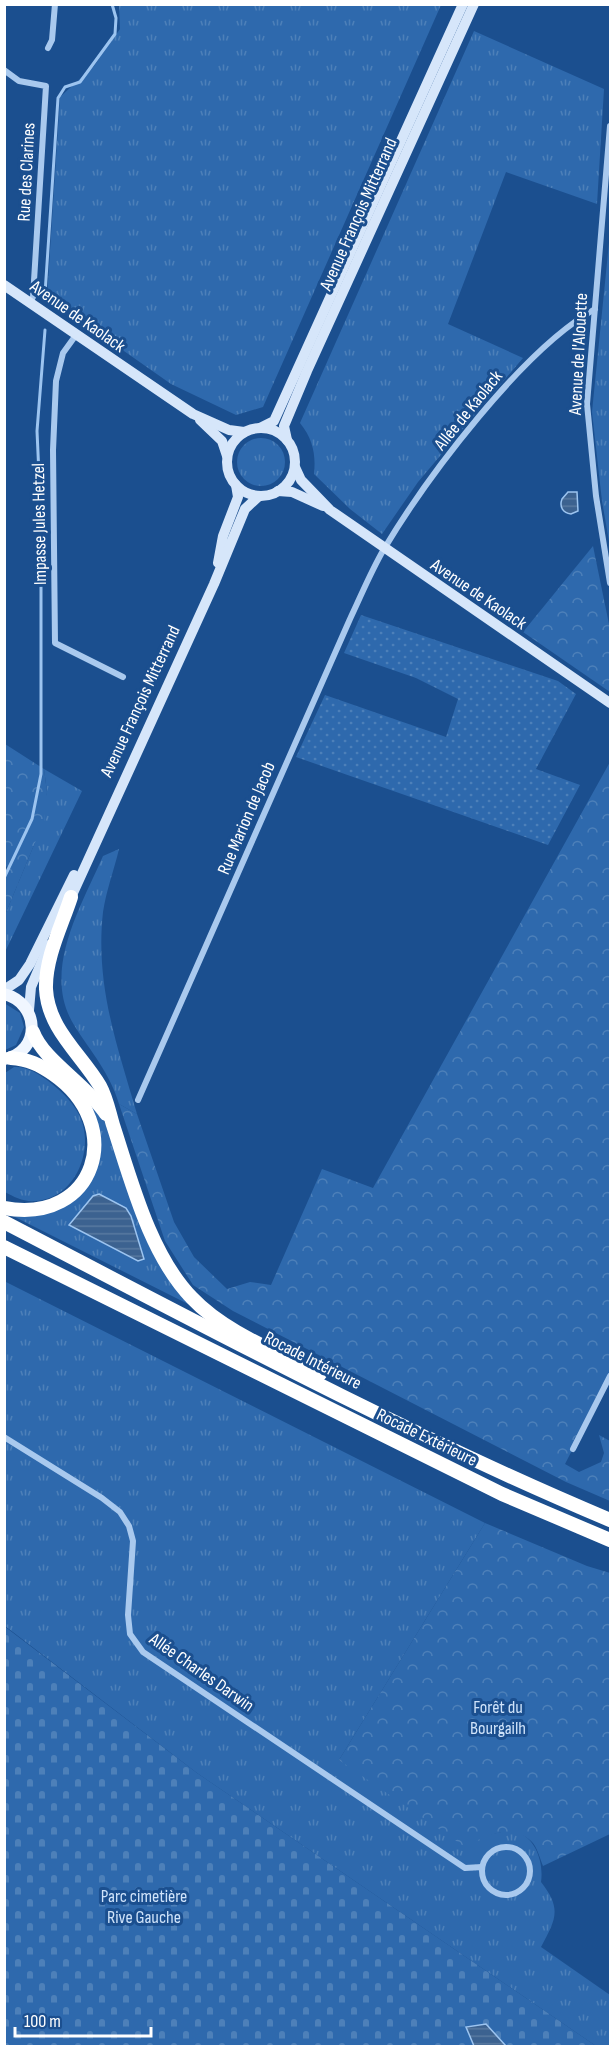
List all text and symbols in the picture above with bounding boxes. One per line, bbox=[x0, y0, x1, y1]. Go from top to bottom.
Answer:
street label: Rue des Clarines bbox=[13, 122, 40, 222]
street label: Avenue François Mitterrand bbox=[315, 135, 402, 295]
street label: Avenue de Kaolack bbox=[25, 275, 129, 357]
street label: Avenue de l'Alouette bbox=[565, 292, 592, 417]
street label: Allée de Kaolack bbox=[429, 366, 507, 455]
street label: Impasse Jules Hetzel bbox=[28, 463, 51, 585]
street label: Avenue de Kaolack bbox=[426, 554, 531, 634]
street label: Avenue François Mitterrand bbox=[96, 622, 185, 781]
street label: Rue Marion de Jacob bbox=[213, 759, 280, 878]
street label: Rocade Intérieure bbox=[261, 1327, 365, 1394]
street label: Rocade Extérieure bbox=[373, 1404, 480, 1471]
street label: Allée Charles Darwin bbox=[145, 1628, 258, 1716]
park label: Forêt du Bourgailh bbox=[470, 1697, 526, 1739]
park label: Parc cimetière Rive Gauche bbox=[101, 1886, 187, 1928]
scale bar bbox=[15, 2000, 152, 2038]
text: 100 m bbox=[24, 2011, 61, 2032]

